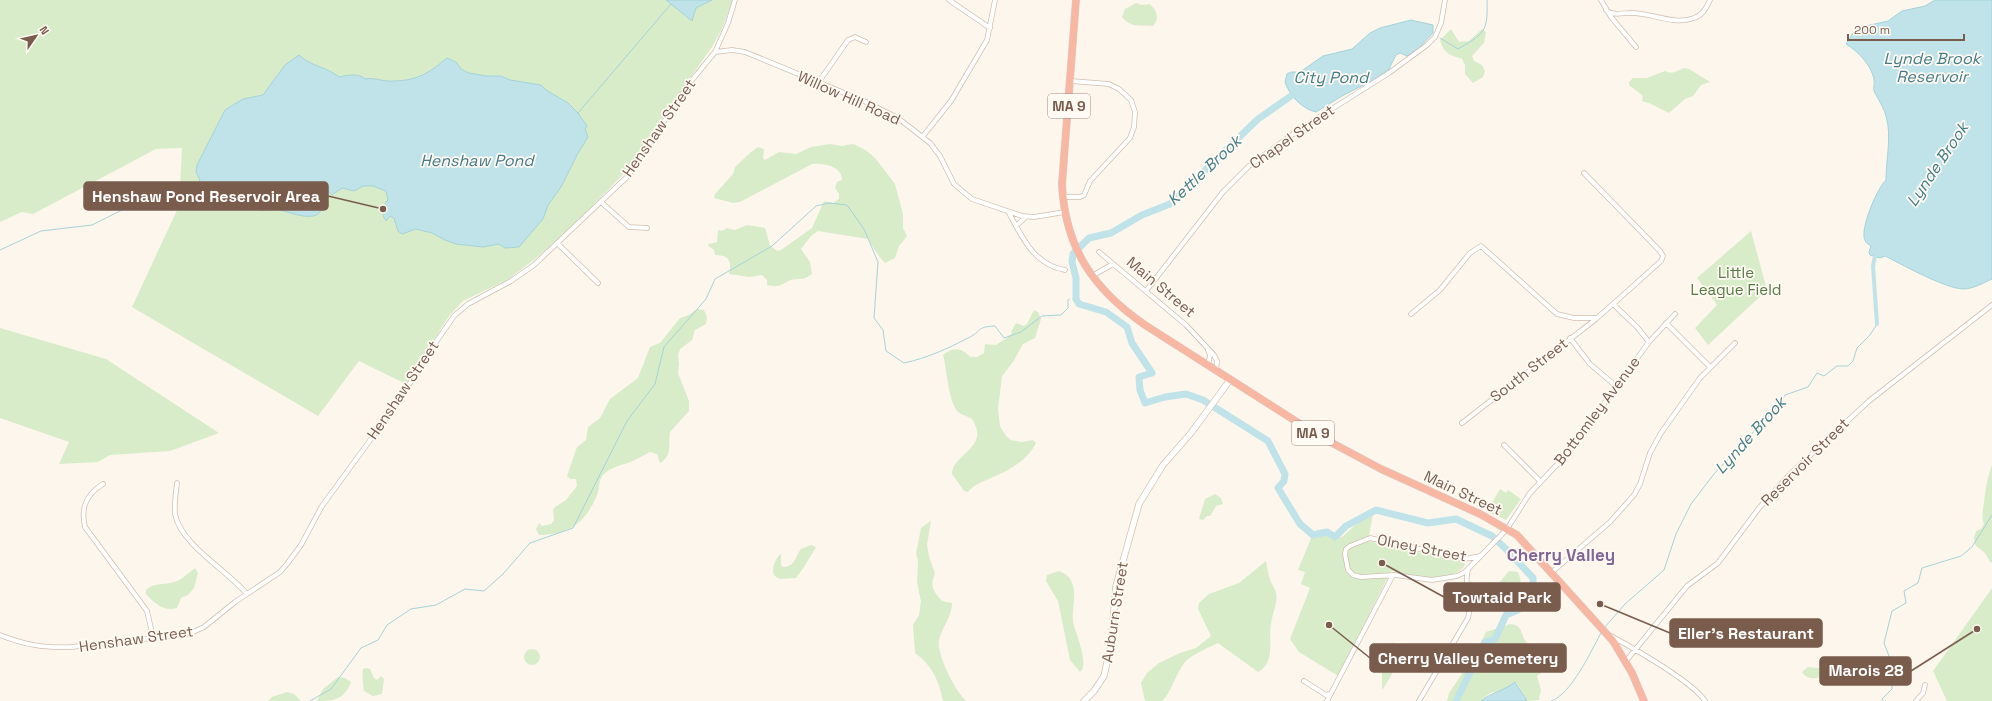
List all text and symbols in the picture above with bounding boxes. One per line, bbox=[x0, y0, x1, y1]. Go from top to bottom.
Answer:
north arrow bbox=[16, 16, 56, 56]
scale bar bbox=[1848, 16, 1964, 42]
text: 200 m bbox=[1854, 22, 1890, 38]
text: N bbox=[36, 23, 52, 37]
water label: Lynde Brook Reservoir bbox=[1884, 48, 1983, 87]
street label: Willow Hill Road bbox=[795, 66, 904, 129]
water label: City Pond bbox=[1294, 67, 1370, 88]
street label: Henshaw Street bbox=[618, 75, 699, 180]
road number: MA 9 bbox=[1048, 94, 1090, 118]
street label: Chapel Street bbox=[1246, 100, 1338, 173]
water label: Lynde Brook bbox=[1902, 116, 1975, 210]
water label: Kettle Brook bbox=[1163, 129, 1247, 210]
water label: Henshaw Pond bbox=[420, 150, 535, 171]
callout: Henshaw Pond Reservoir Area bbox=[84, 182, 328, 210]
text: Henshaw Pond Reservoir Area bbox=[92, 186, 320, 207]
street label: Main Street bbox=[1123, 252, 1200, 321]
park label: Little League Field bbox=[1691, 263, 1781, 299]
street label: South Street bbox=[1486, 333, 1571, 406]
street label: Henshaw Street bbox=[362, 337, 443, 443]
street label: Bottomley Avenue bbox=[1549, 352, 1644, 469]
water label: Lynde Brook bbox=[1710, 391, 1792, 478]
street label: Reservoir Street bbox=[1757, 414, 1853, 510]
road number: MA 9 bbox=[1292, 421, 1334, 445]
street label: Main Street bbox=[1421, 466, 1505, 519]
street label: Olney Street bbox=[1376, 530, 1468, 566]
district label: Cherry Valley bbox=[1507, 544, 1615, 566]
street label: Auburn Street bbox=[1097, 560, 1132, 664]
callout: Towtaid Park bbox=[1444, 583, 1560, 611]
text: Towtaid Park bbox=[1452, 587, 1552, 608]
callout: Eller's Restaurant bbox=[1670, 619, 1822, 647]
street label: Henshaw Street bbox=[78, 621, 194, 656]
text: Eller's Restaurant bbox=[1678, 623, 1814, 644]
callout: Cherry Valley Cemetery bbox=[1370, 644, 1566, 672]
text: Cherry Valley Cemetery bbox=[1378, 648, 1558, 669]
callout: Marois 28 bbox=[1820, 657, 1911, 685]
text: Marois 28 bbox=[1828, 660, 1904, 681]

